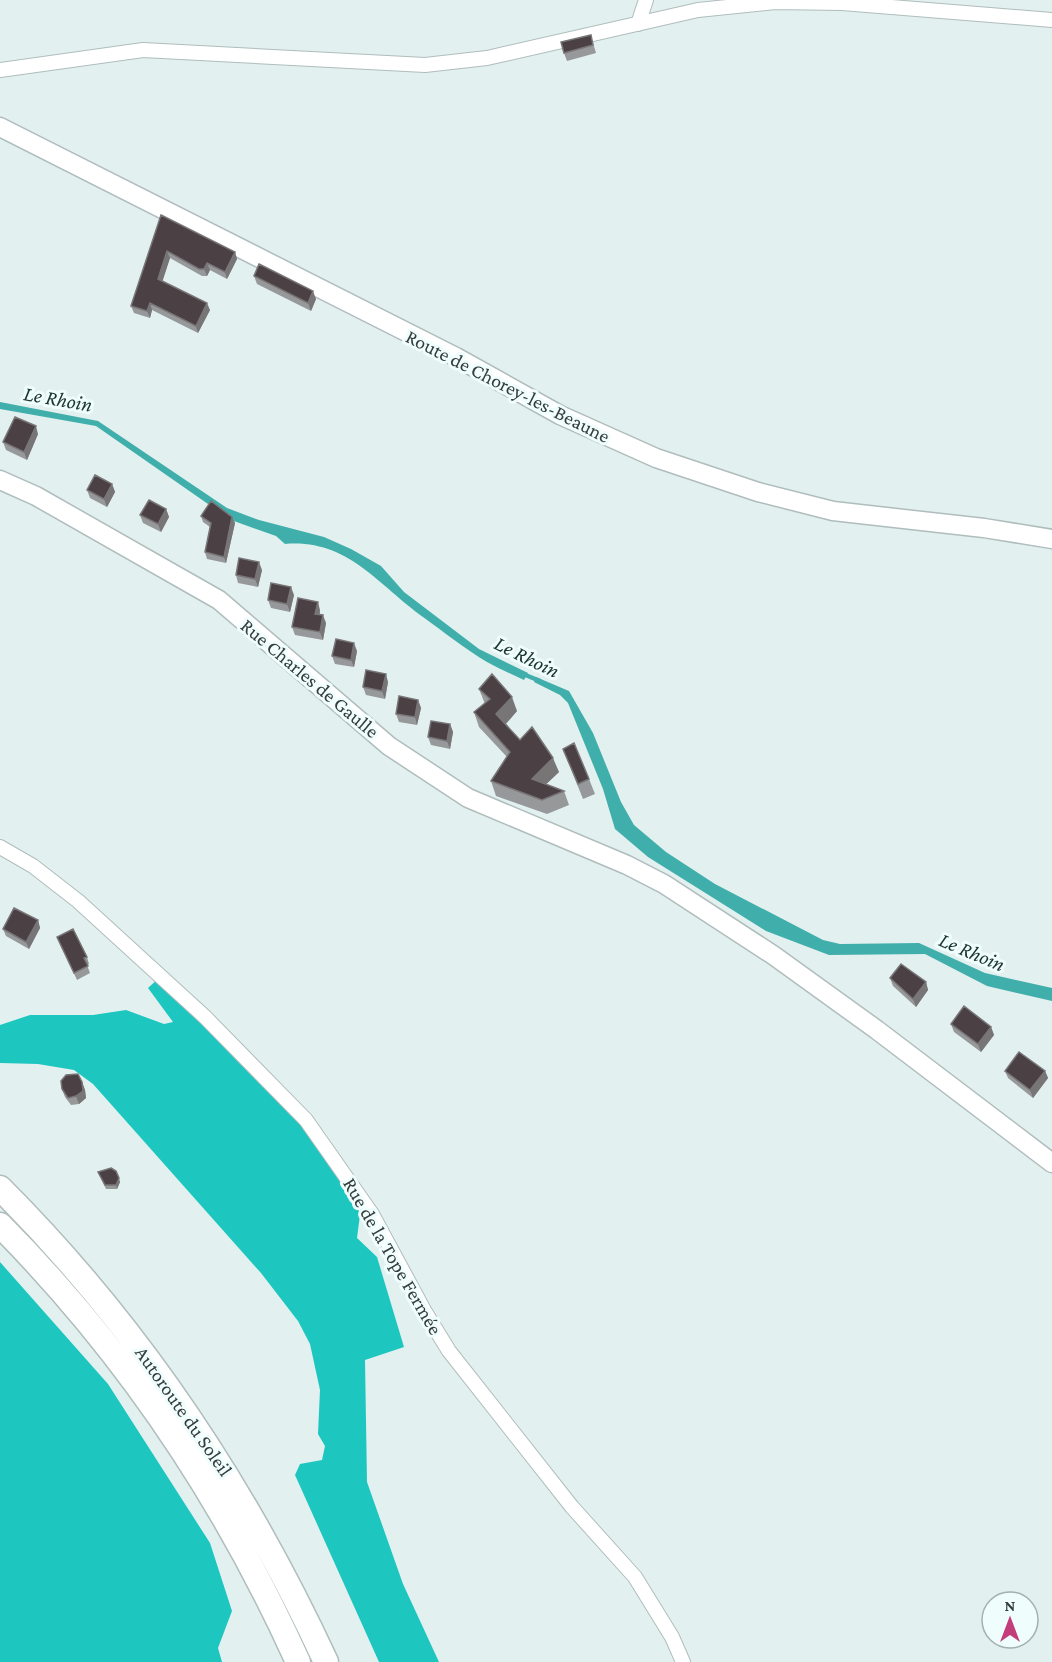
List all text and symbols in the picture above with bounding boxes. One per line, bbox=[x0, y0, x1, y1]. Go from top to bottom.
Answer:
street label: Route de Chorey-les-Beaune bbox=[402, 325, 614, 448]
water label: Le Rhoin bbox=[22, 381, 94, 417]
street label: Rue Charles de Gaulle bbox=[237, 614, 384, 742]
water label: Le Rhoin bbox=[491, 631, 563, 683]
water label: Le Rhoin bbox=[935, 927, 1009, 977]
street label: Rue de la Tope Fermée bbox=[338, 1174, 447, 1339]
street label: Autoroute du Soleil bbox=[131, 1342, 237, 1480]
north arrow bbox=[980, 1590, 1040, 1650]
text: N bbox=[1005, 1597, 1016, 1614]

